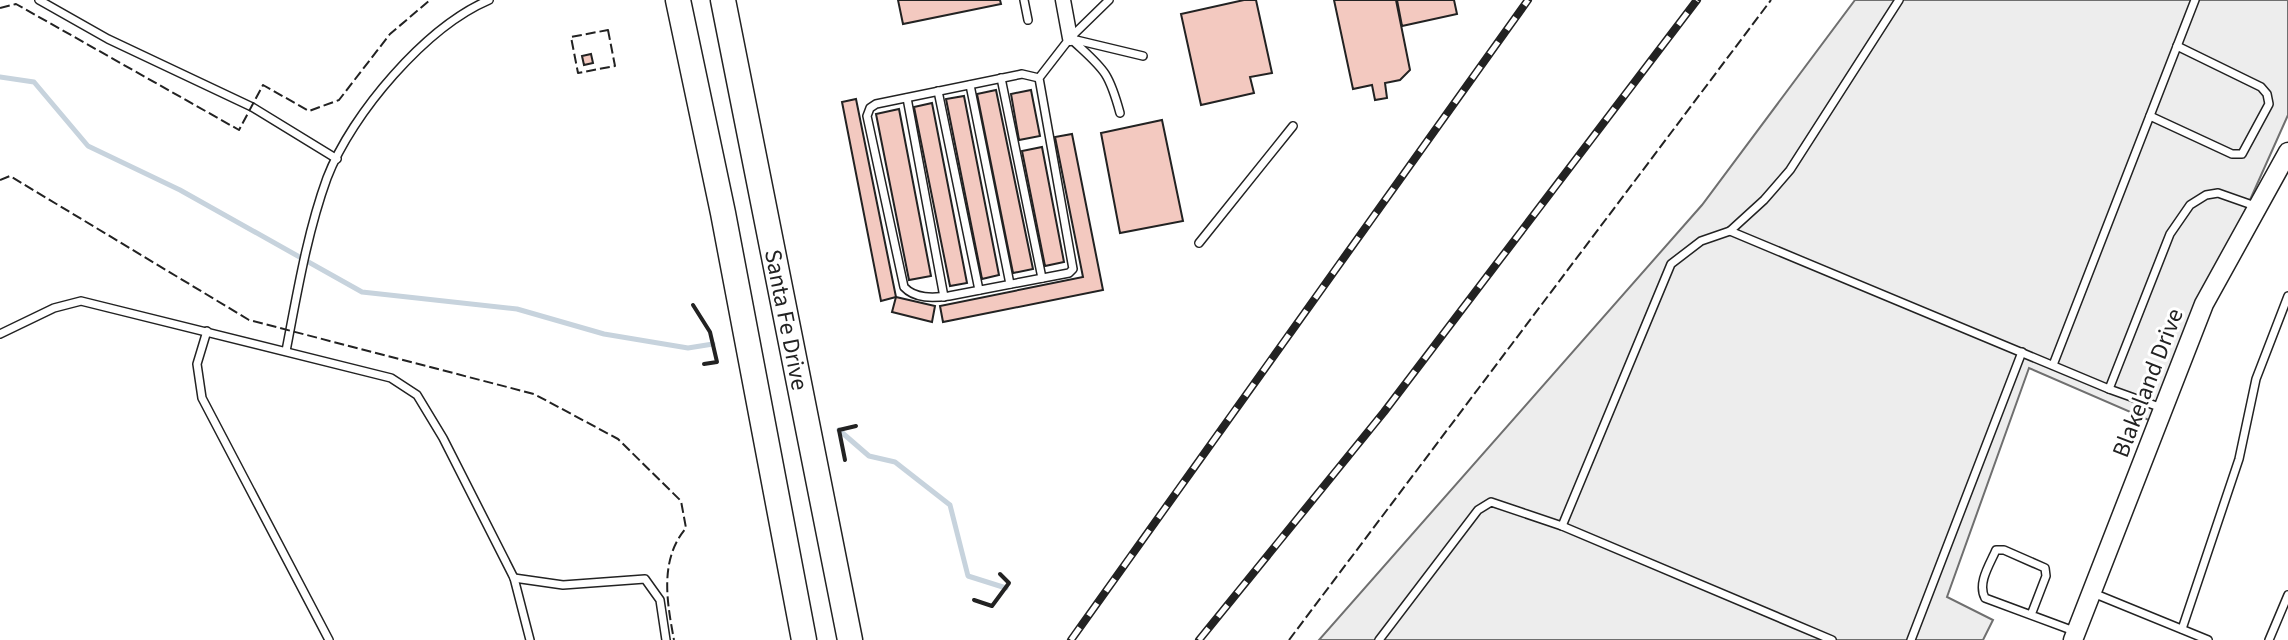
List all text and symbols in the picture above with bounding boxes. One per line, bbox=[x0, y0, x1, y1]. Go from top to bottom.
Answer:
street label: Santa Fe Drive bbox=[755, 246, 818, 393]
street label: Blakeland Drive bbox=[2103, 303, 2193, 463]

